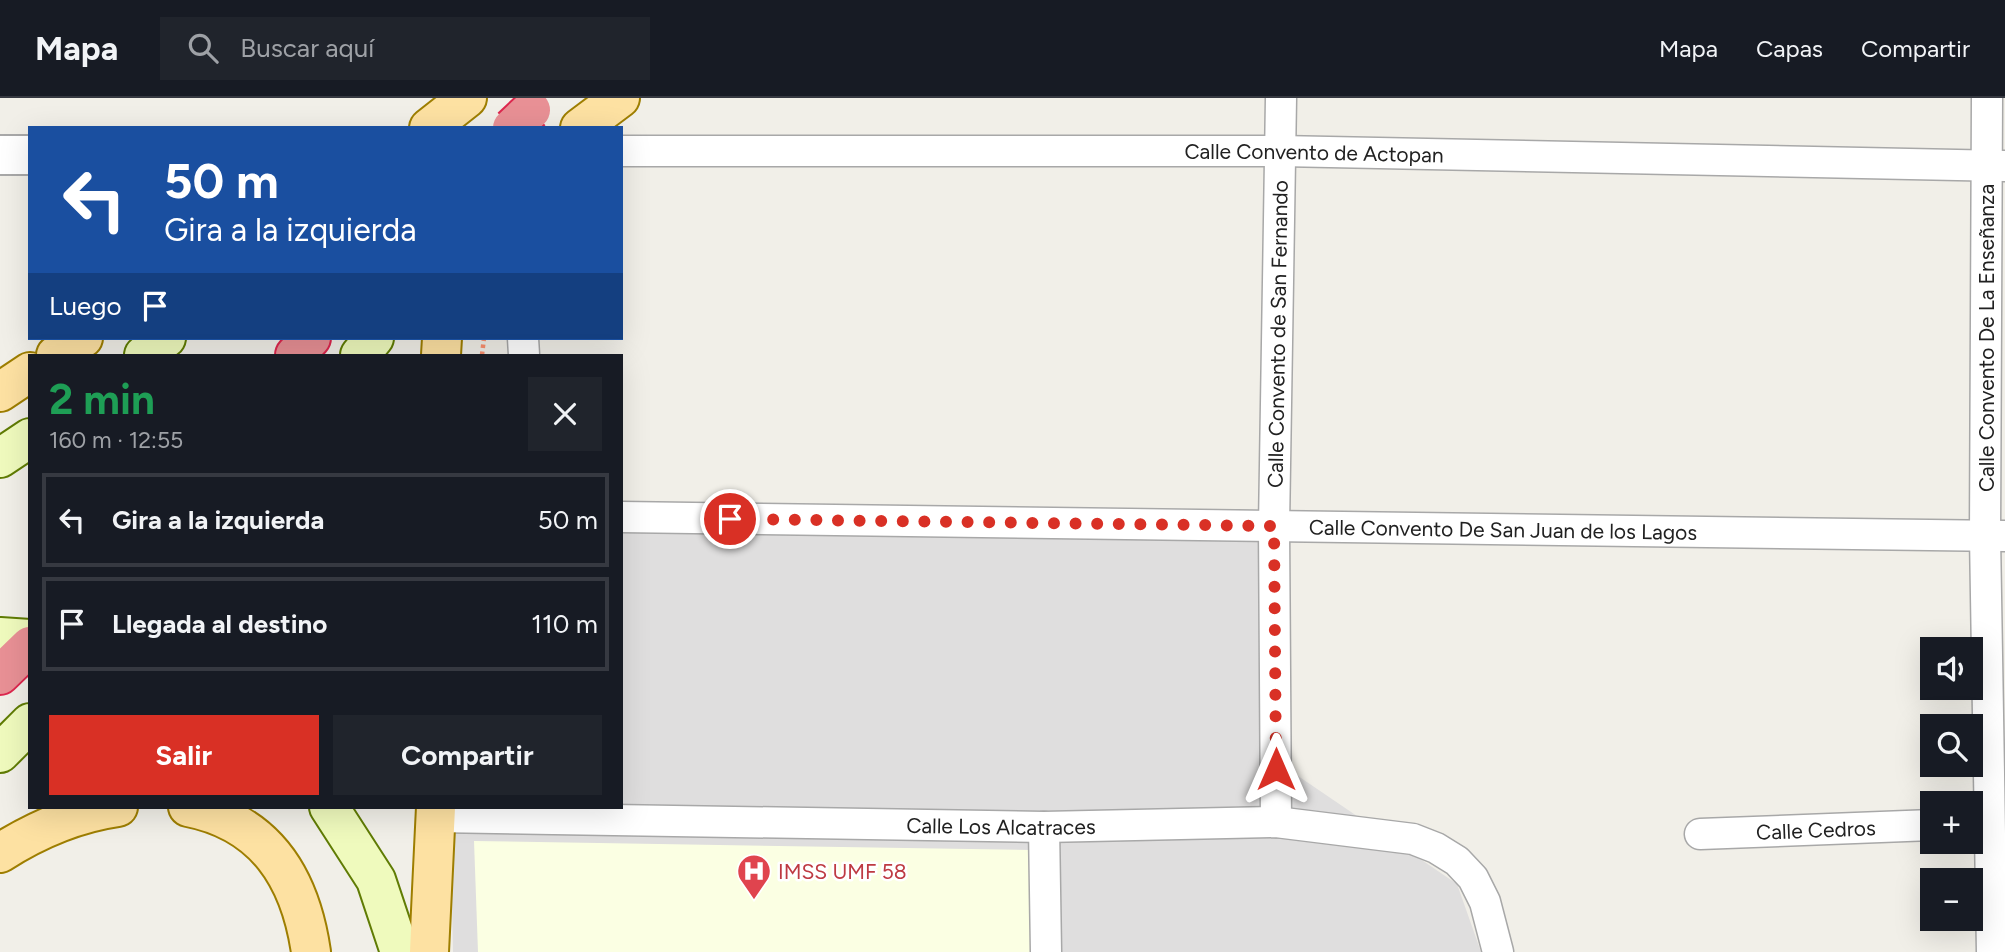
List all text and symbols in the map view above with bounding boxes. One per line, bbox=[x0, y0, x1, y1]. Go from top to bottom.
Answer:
search box bbox=[160, 17, 650, 80]
text: Mapa bbox=[35, 29, 118, 68]
icon: search bbox=[184, 29, 222, 67]
text: Buscar aquí bbox=[240, 32, 374, 64]
text: Mapa bbox=[1659, 34, 1718, 63]
text: Capas bbox=[1756, 34, 1823, 63]
text: Compartir bbox=[1861, 34, 1970, 63]
street label: Calle Convento de Actopan bbox=[1184, 138, 1444, 167]
text: 50 m bbox=[164, 151, 279, 210]
icon: left bbox=[49, 154, 140, 245]
street label: Calle Convento de San Fernando bbox=[1262, 180, 1292, 488]
street label: Calle Convento De La Enseñanza bbox=[1974, 184, 1999, 492]
text: Gira a la izquierda bbox=[164, 211, 417, 249]
icon: arrive bbox=[136, 287, 174, 325]
text: Luego bbox=[49, 290, 122, 322]
text: 2 min bbox=[49, 374, 155, 425]
button: close bbox=[528, 377, 602, 451]
text: 160 m · 12:55 bbox=[49, 426, 183, 454]
pin bbox=[700, 489, 760, 549]
icon: arrive bbox=[711, 500, 749, 538]
icon: left bbox=[53, 501, 91, 539]
text: Gira a la izquierda bbox=[112, 504, 324, 536]
text: 50 m bbox=[538, 504, 598, 536]
street label: Calle Convento De San Juan de los Lagos bbox=[1309, 514, 1697, 544]
icon: arrive bbox=[53, 605, 91, 643]
text: Llegada al destino bbox=[112, 608, 327, 640]
text: 110 m bbox=[531, 608, 598, 640]
map controls bbox=[1920, 637, 1983, 931]
button: sound bbox=[1920, 637, 1983, 700]
button: search bbox=[1920, 714, 1983, 777]
button: Salir bbox=[49, 715, 319, 795]
button: Compartir bbox=[333, 715, 602, 795]
position arrow bbox=[1239, 732, 1313, 806]
button: + bbox=[1920, 791, 1983, 854]
street label: Calle Los Alcatraces bbox=[906, 812, 1096, 840]
street label: Calle Cedros bbox=[1756, 815, 1876, 844]
hospital icon: IMSS UMF 58 bbox=[735, 852, 773, 901]
place label: IMSS UMF 58 bbox=[778, 859, 907, 884]
button: − bbox=[1920, 868, 1983, 931]

